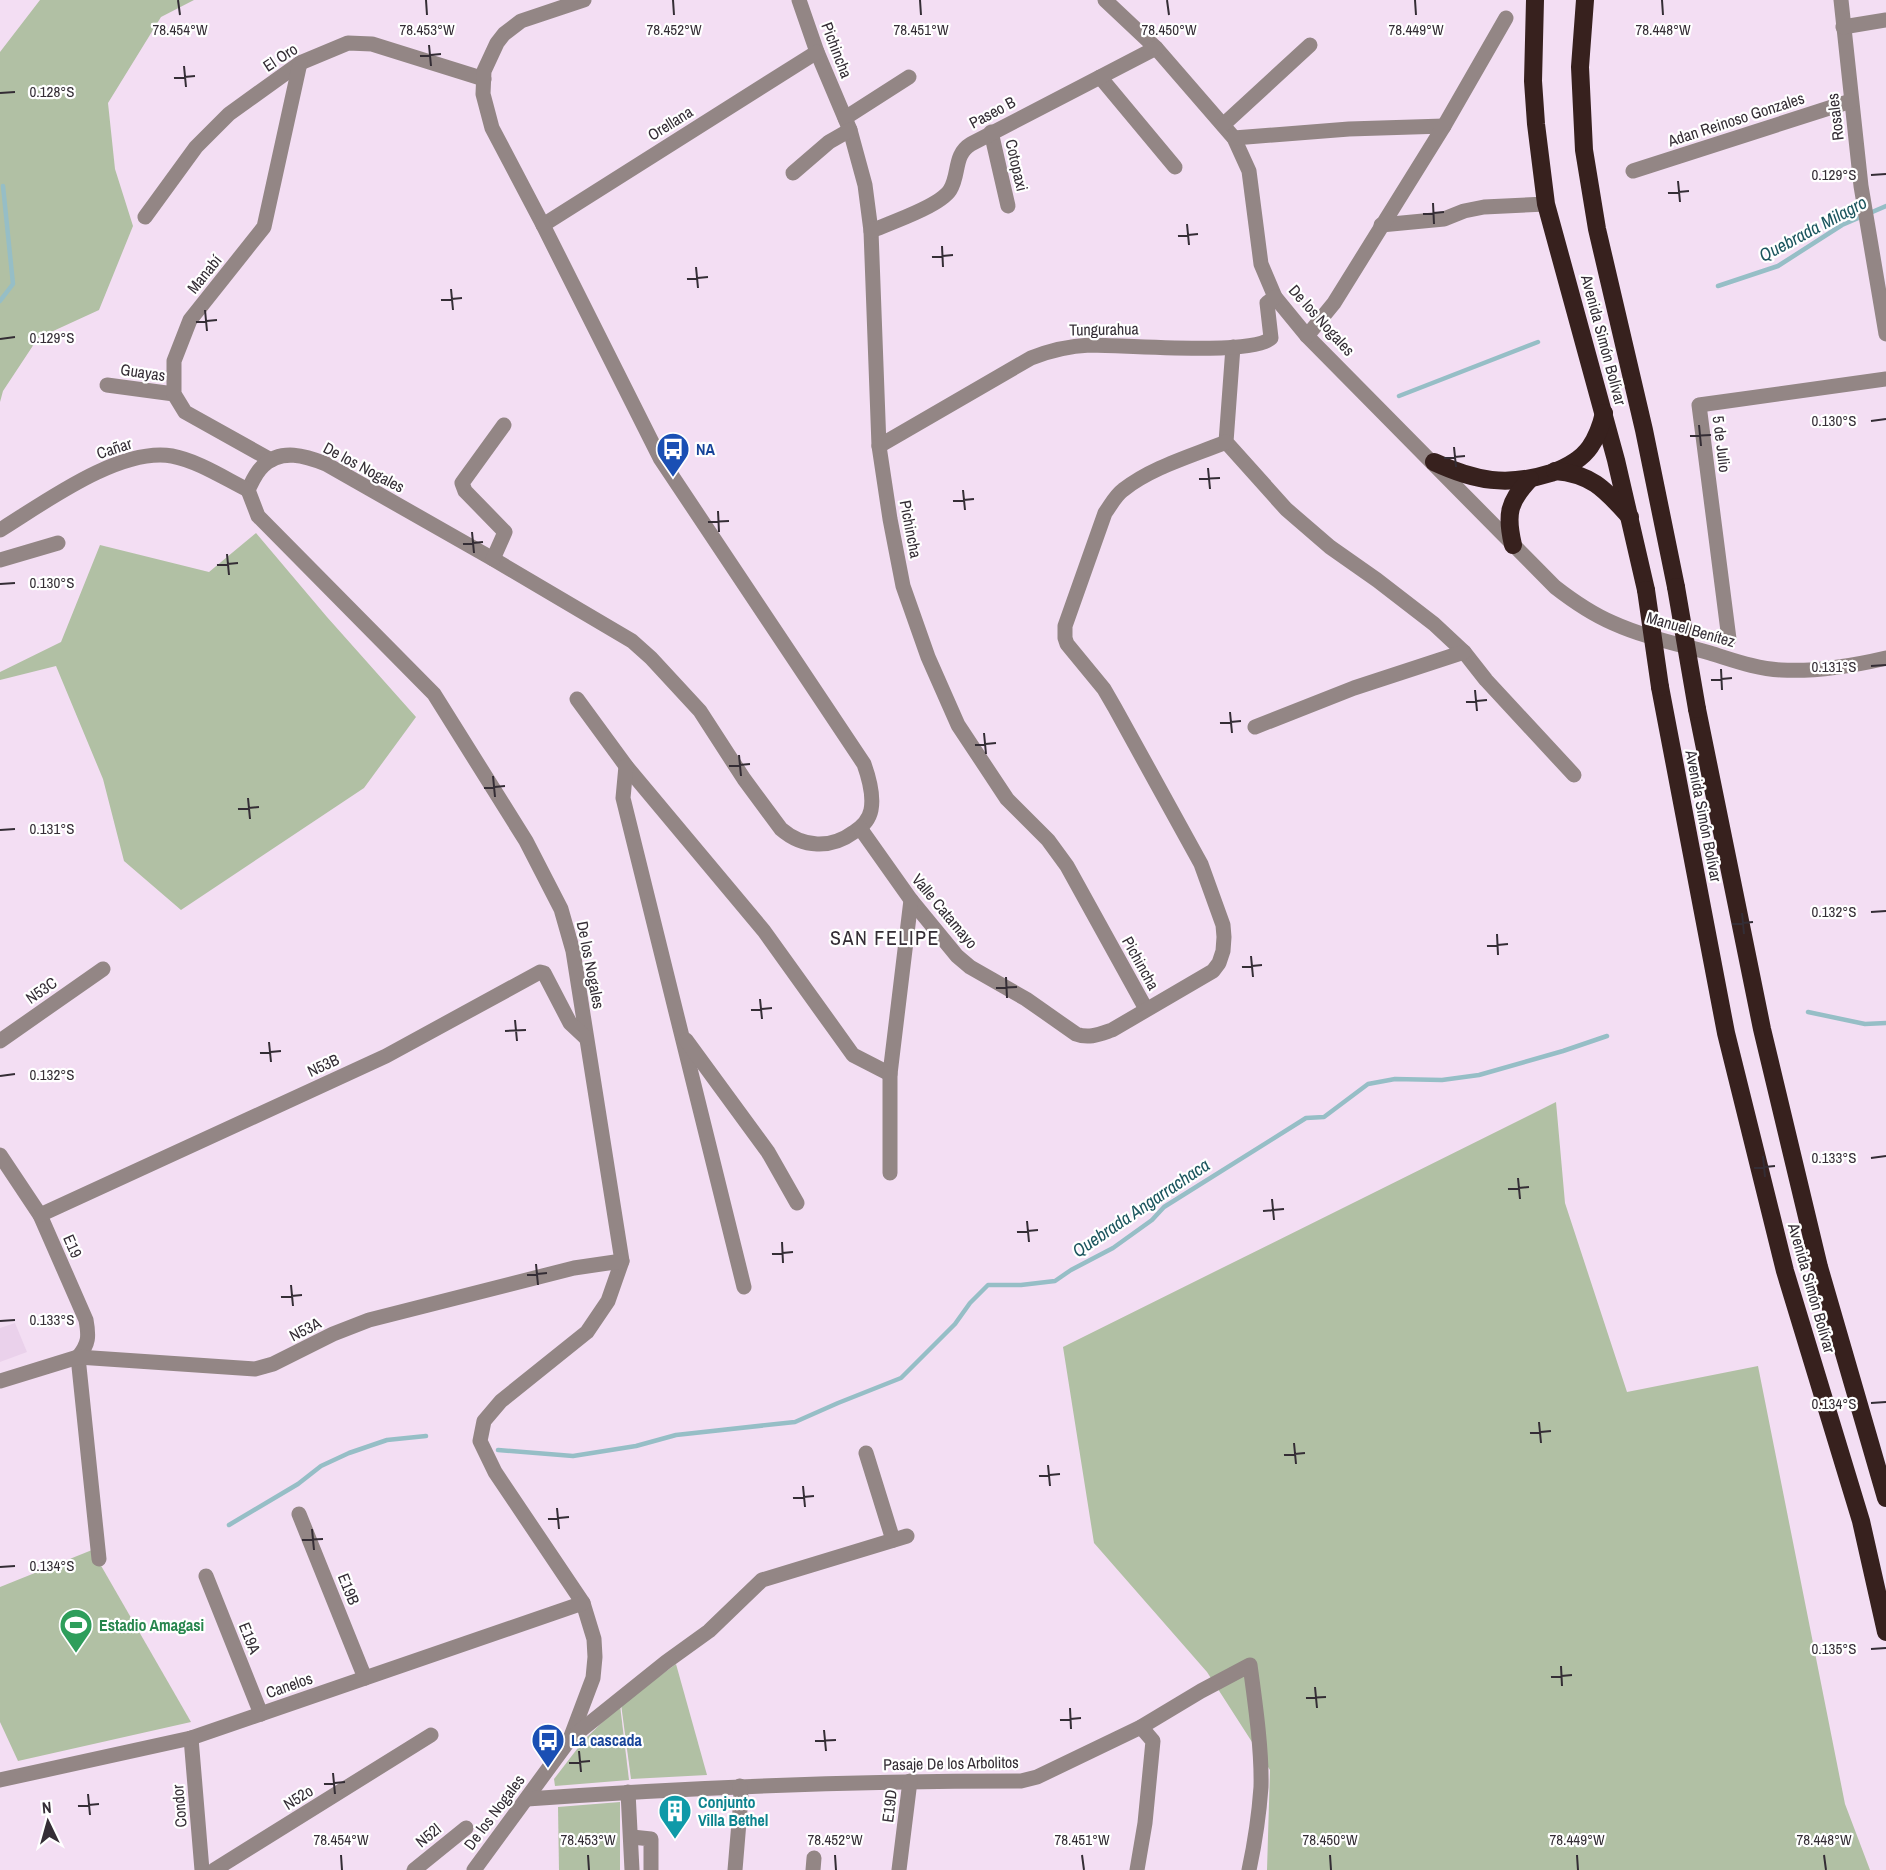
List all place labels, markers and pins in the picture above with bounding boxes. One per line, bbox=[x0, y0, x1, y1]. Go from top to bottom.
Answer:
bus stop icon: NA bbox=[655, 431, 691, 478]
place label: NA bbox=[696, 438, 715, 460]
sports icon: Estadio Amagasi bbox=[58, 1607, 94, 1654]
place label: Estadio Amagasi bbox=[99, 1614, 204, 1636]
bus stop icon: La cascada bbox=[530, 1722, 566, 1769]
place label: La cascada bbox=[571, 1729, 642, 1751]
place label: Conjunto Villa Bethel bbox=[698, 1791, 769, 1831]
building icon: Conjunto Villa Bethel bbox=[657, 1793, 693, 1840]

